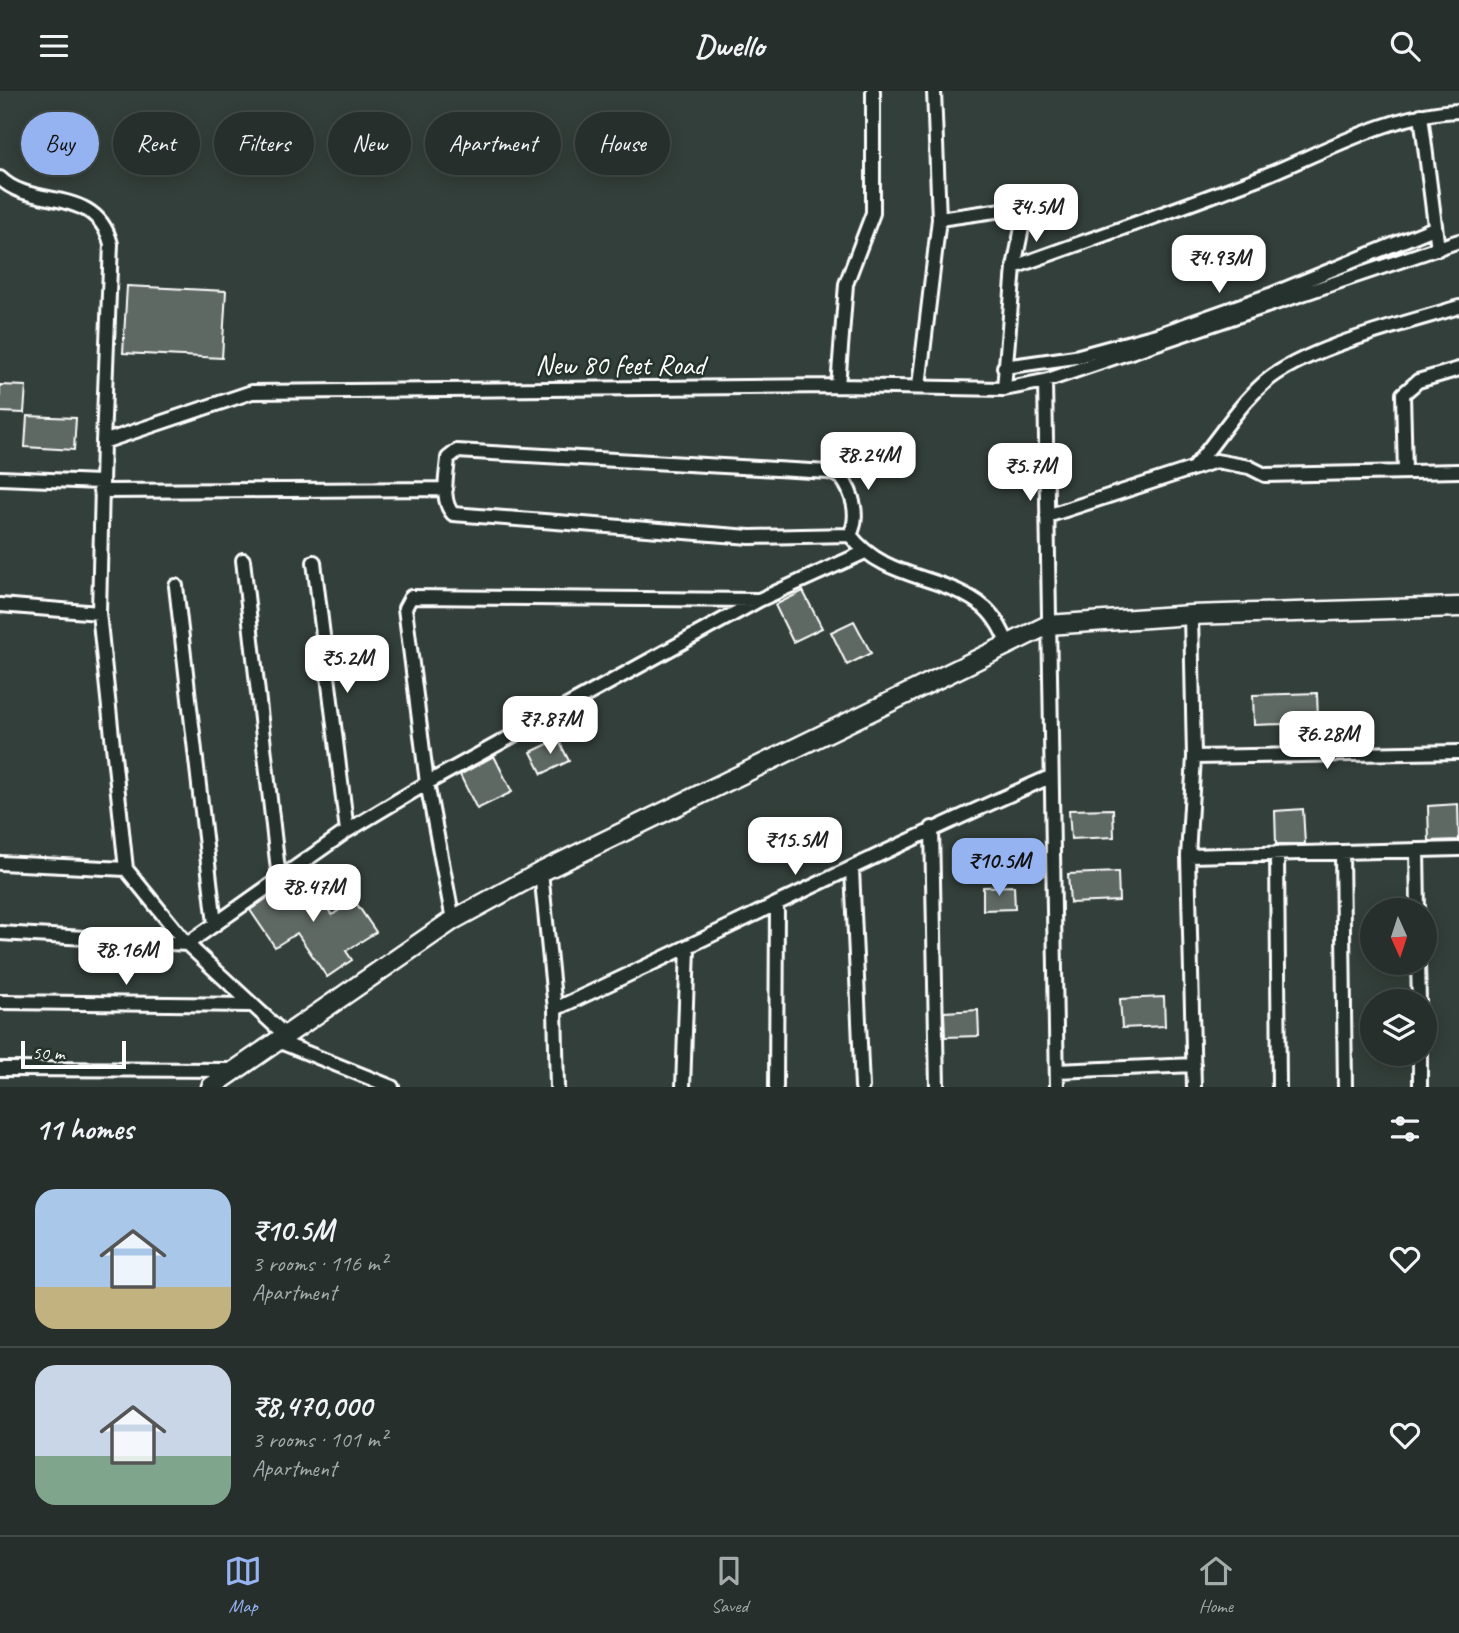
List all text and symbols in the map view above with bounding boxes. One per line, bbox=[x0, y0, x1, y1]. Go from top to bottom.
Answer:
text: Dwello bbox=[695, 25, 764, 66]
icon: menu bbox=[35, 27, 73, 65]
icon: search bbox=[1386, 27, 1424, 65]
chip: Buy bbox=[21, 112, 99, 175]
chip: Rent bbox=[113, 112, 200, 175]
chip: Filters bbox=[214, 112, 314, 175]
chip: New bbox=[328, 112, 411, 175]
chip: Apartment bbox=[425, 112, 561, 175]
chip: House bbox=[575, 112, 670, 175]
pin: ₹4.5M bbox=[987, 185, 1085, 244]
text: ₹4.5M bbox=[1010, 192, 1062, 221]
pin: ₹4.93M bbox=[1162, 235, 1276, 295]
text: ₹4.93M bbox=[1188, 243, 1250, 272]
street label: New 80 feet Road bbox=[535, 347, 709, 382]
pin: ₹8.24M bbox=[811, 433, 925, 492]
text: ₹8.24M bbox=[837, 440, 899, 469]
pin: ₹5.7M bbox=[981, 443, 1079, 503]
text: ₹5.7M bbox=[1004, 451, 1056, 480]
pin: ₹5.2M bbox=[298, 635, 396, 695]
text: ₹5.2M bbox=[321, 643, 373, 672]
pin: ₹7.87M bbox=[493, 697, 607, 756]
text: ₹7.87M bbox=[519, 704, 581, 733]
pin: ₹6.28M bbox=[1270, 711, 1384, 771]
text: ₹6.28M bbox=[1295, 719, 1359, 748]
pin: ₹15.5M bbox=[738, 817, 852, 877]
text: ₹15.5M bbox=[764, 825, 826, 854]
pin: ₹10.5M bbox=[942, 839, 1056, 898]
text: ₹10.5M bbox=[968, 846, 1030, 875]
pin: ₹8.47M bbox=[256, 865, 370, 924]
text: ₹8.47M bbox=[282, 872, 344, 901]
north arrow bbox=[1360, 898, 1437, 975]
map controls bbox=[1360, 898, 1437, 1066]
pin: ₹8.16M bbox=[69, 927, 183, 987]
text: ₹8.16M bbox=[94, 935, 158, 964]
button: layers bbox=[1360, 989, 1437, 1066]
scale bar bbox=[21, 1038, 126, 1070]
text: 50 m bbox=[32, 1041, 64, 1065]
text: 11 homes bbox=[35, 1110, 133, 1148]
icon: filters bbox=[1386, 1110, 1424, 1148]
text: ₹10.5M bbox=[252, 1211, 333, 1249]
icon: home bbox=[91, 1217, 175, 1301]
icon: heart bbox=[1386, 1240, 1424, 1278]
text: 3 rooms · 116 m² bbox=[252, 1249, 387, 1278]
text: Apartment bbox=[252, 1278, 337, 1307]
text: ₹8,470,000 bbox=[252, 1387, 372, 1425]
icon: home bbox=[91, 1393, 175, 1477]
icon: heart bbox=[1386, 1416, 1424, 1454]
text: 3 rooms · 101 m² bbox=[252, 1425, 387, 1454]
text: Apartment bbox=[252, 1454, 337, 1483]
tab: Map bbox=[224, 1552, 262, 1618]
tab: Saved bbox=[710, 1552, 748, 1618]
tab: Home bbox=[1197, 1552, 1235, 1618]

